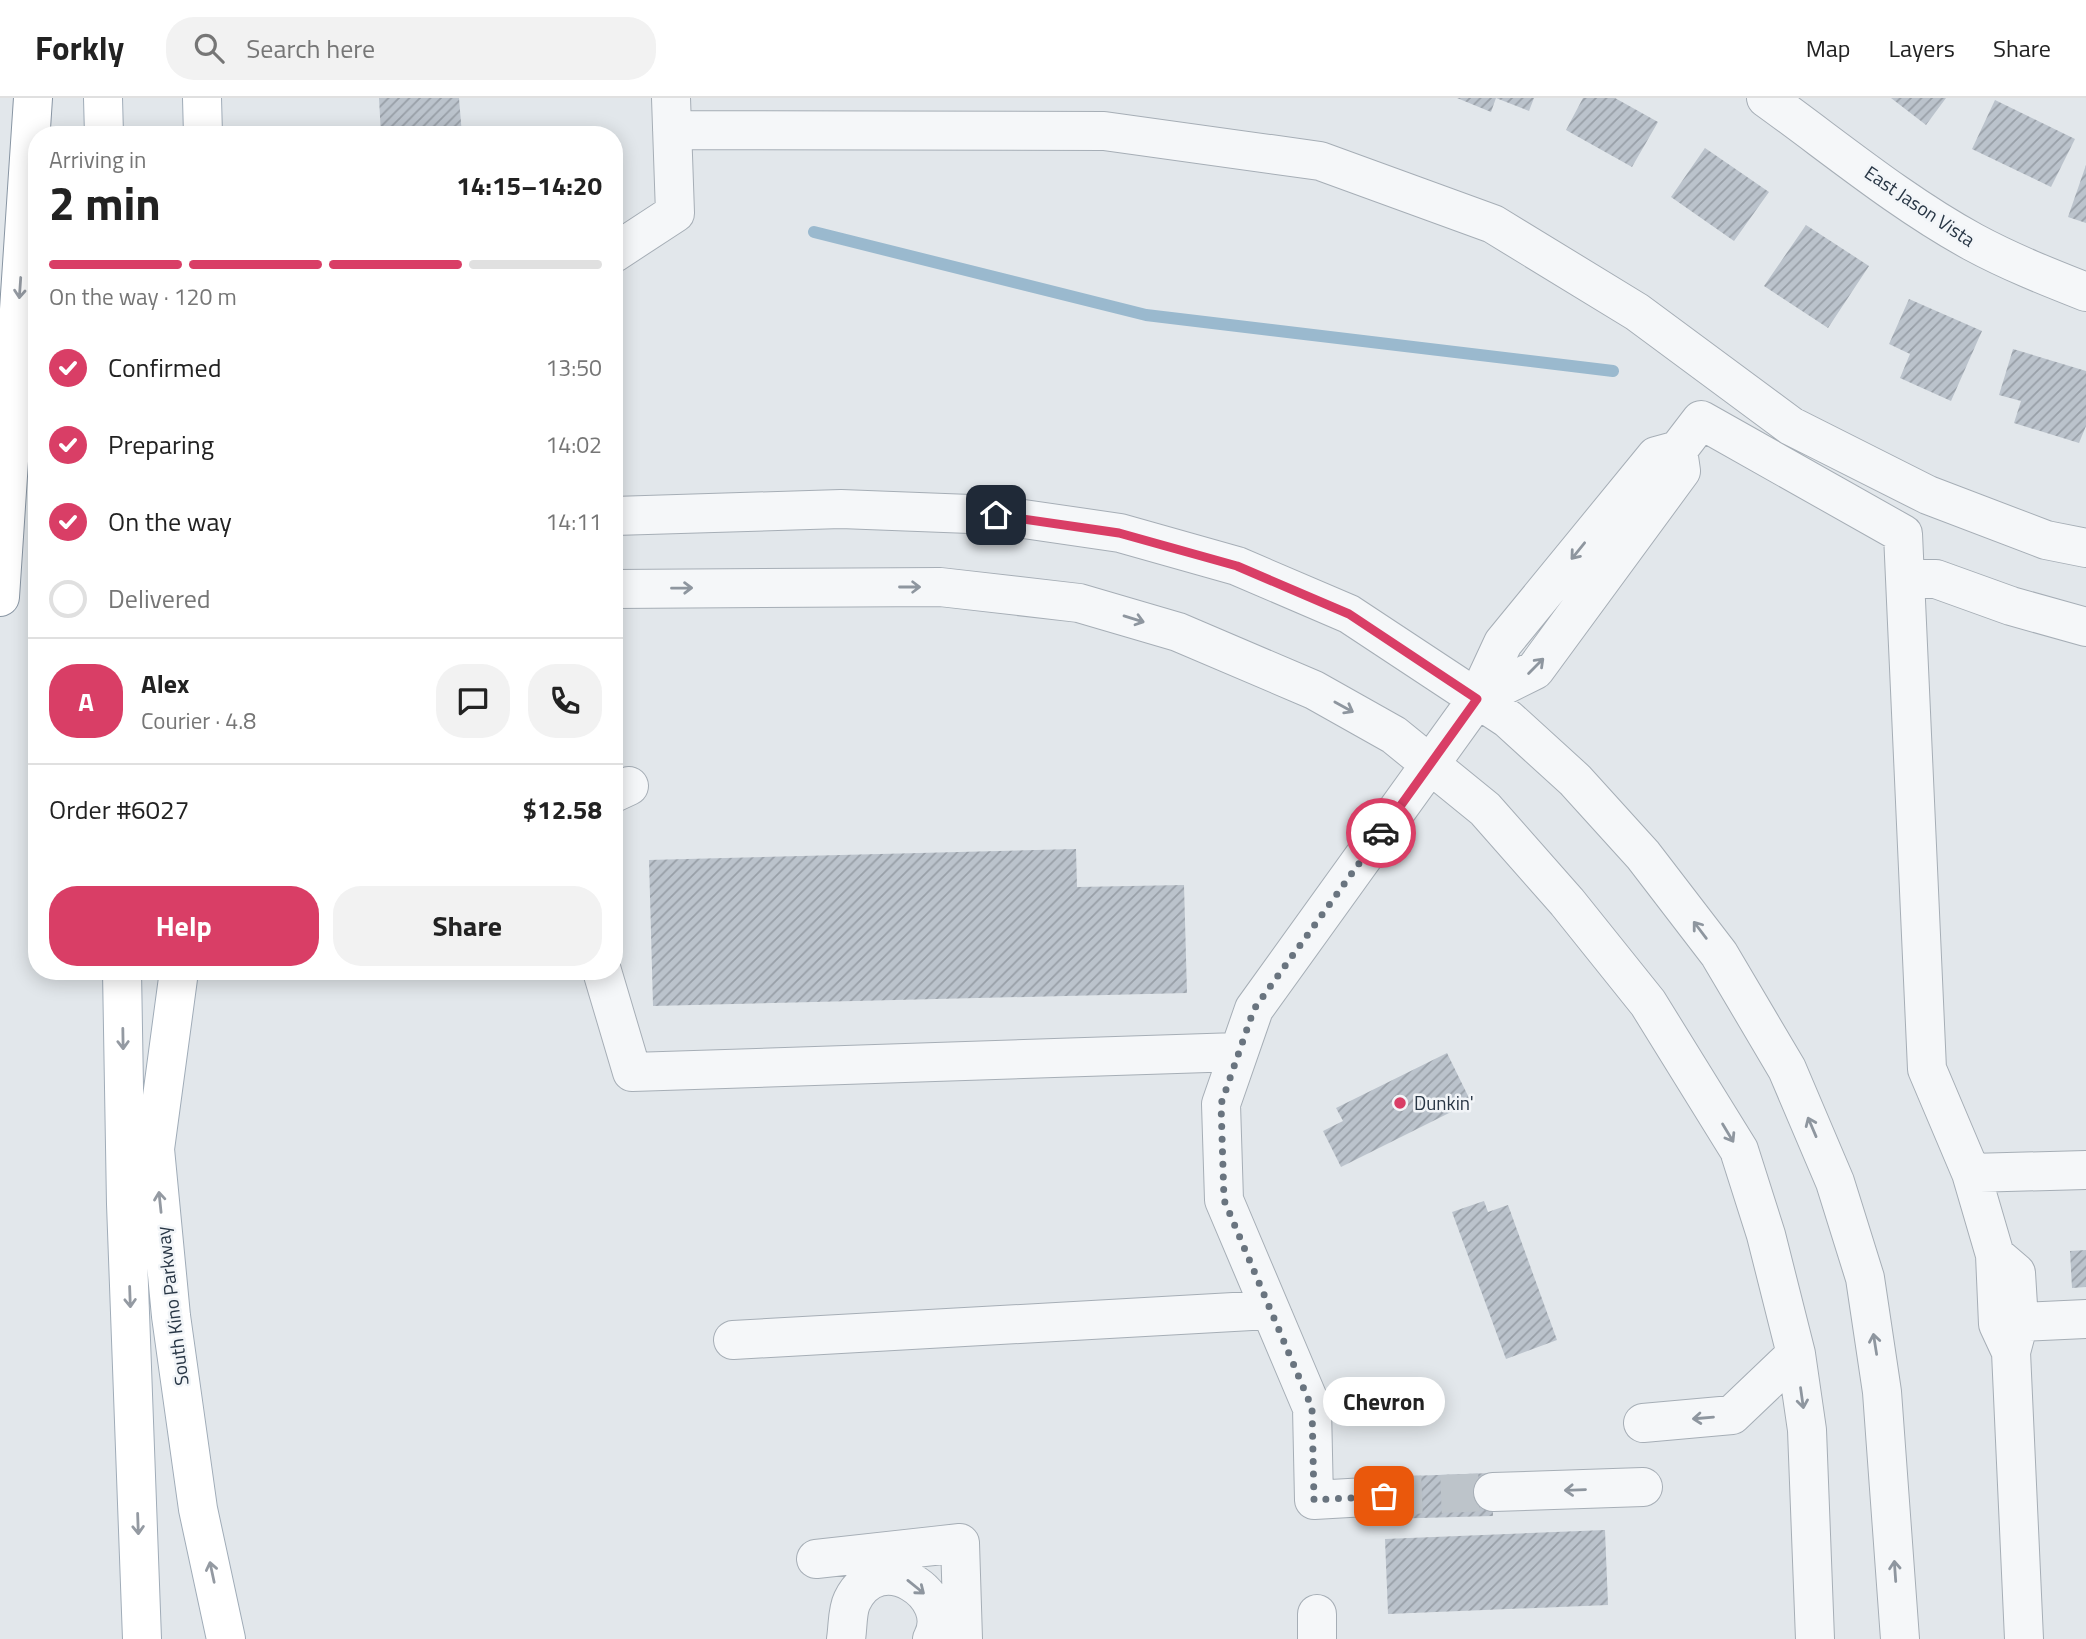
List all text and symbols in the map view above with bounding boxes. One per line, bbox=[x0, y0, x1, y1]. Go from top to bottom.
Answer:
search box bbox=[166, 17, 656, 80]
text: Forkly bbox=[35, 23, 124, 73]
icon: search bbox=[190, 29, 228, 67]
text: Search here bbox=[246, 29, 375, 68]
text: Map bbox=[1806, 30, 1851, 66]
text: Layers bbox=[1889, 30, 1955, 66]
text: Share bbox=[1993, 30, 2051, 66]
text: Arriving in bbox=[49, 142, 146, 177]
street label: East Jason Vista bbox=[1859, 158, 1982, 254]
text: 14:15–14:20 bbox=[456, 166, 602, 205]
text: 2 min bbox=[49, 168, 161, 238]
one-way arrow bbox=[13, 277, 26, 299]
text: On the way · 120 m bbox=[49, 279, 237, 314]
text: Confirmed bbox=[108, 348, 222, 387]
icon: check bbox=[49, 349, 87, 387]
text: 13:50 bbox=[545, 350, 602, 385]
text: Preparing bbox=[108, 425, 214, 464]
icon: check bbox=[49, 426, 87, 464]
text: 14:02 bbox=[545, 427, 602, 462]
pin bbox=[966, 485, 1026, 545]
icon: home bbox=[977, 496, 1015, 534]
text: On the way bbox=[108, 502, 232, 541]
icon: check bbox=[49, 503, 87, 541]
text: 14:11 bbox=[545, 504, 602, 539]
one-way arrow bbox=[1570, 542, 1586, 560]
text: Delivered bbox=[108, 579, 211, 618]
one-way arrow bbox=[898, 580, 921, 594]
one-way arrow bbox=[671, 581, 694, 594]
one-way arrow bbox=[1123, 613, 1145, 626]
one-way arrow bbox=[1527, 657, 1544, 674]
text: Alex bbox=[141, 664, 189, 703]
button: chat bbox=[436, 664, 510, 738]
button: phone bbox=[528, 664, 602, 738]
text: A bbox=[78, 682, 94, 721]
one-way arrow bbox=[1333, 700, 1353, 714]
text: Courier · 4.8 bbox=[141, 703, 256, 738]
text: Order #6027 bbox=[49, 790, 189, 829]
text: $12.58 bbox=[523, 790, 602, 829]
courier bbox=[1346, 798, 1416, 868]
icon: car bbox=[1362, 814, 1400, 852]
button: Help bbox=[49, 886, 319, 966]
button: Share bbox=[333, 886, 602, 966]
one-way arrow bbox=[1693, 920, 1708, 939]
one-way arrow bbox=[117, 1028, 130, 1051]
place label: Dunkin' bbox=[1414, 1088, 1474, 1117]
marker: Dunkin' bbox=[1392, 1095, 1408, 1111]
one-way arrow bbox=[1804, 1117, 1817, 1138]
one-way arrow bbox=[1722, 1122, 1736, 1142]
one-way arrow bbox=[153, 1191, 166, 1214]
street label: South Kino Parkway bbox=[147, 1225, 196, 1387]
one-way arrow bbox=[123, 1285, 136, 1308]
one-way arrow bbox=[1868, 1334, 1881, 1356]
callout: Chevron bbox=[1323, 1377, 1445, 1426]
text: Chevron bbox=[1343, 1384, 1425, 1419]
one-way arrow bbox=[1796, 1386, 1809, 1409]
one-way arrow bbox=[1693, 1412, 1715, 1425]
pin bbox=[1354, 1466, 1414, 1526]
icon: bag bbox=[1365, 1477, 1403, 1515]
one-way arrow bbox=[1564, 1483, 1587, 1496]
one-way arrow bbox=[131, 1512, 144, 1535]
one-way arrow bbox=[1888, 1560, 1901, 1583]
one-way arrow bbox=[204, 1561, 218, 1584]
one-way arrow bbox=[907, 1579, 925, 1595]

